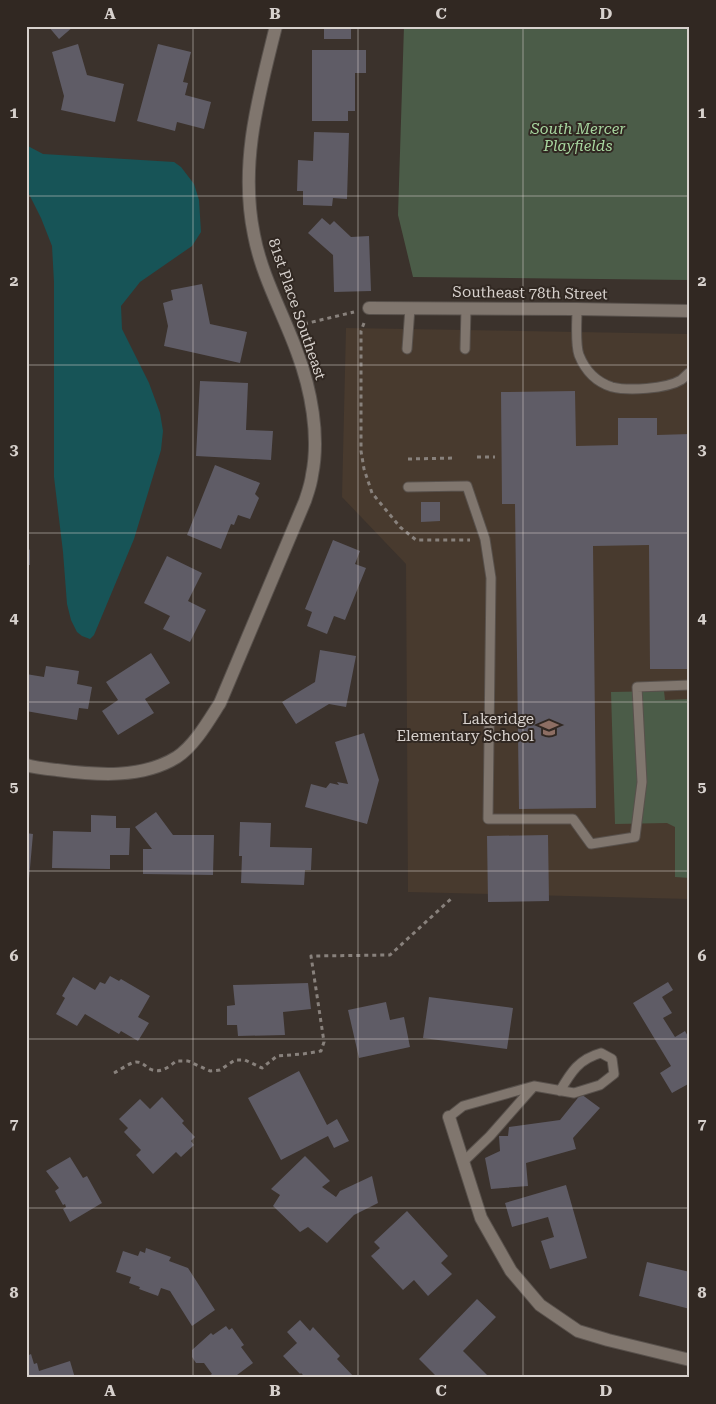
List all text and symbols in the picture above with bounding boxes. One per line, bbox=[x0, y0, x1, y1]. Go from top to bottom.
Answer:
text: A bbox=[104, 4, 116, 23]
text: B bbox=[269, 4, 281, 23]
text: C bbox=[435, 4, 447, 23]
text: D bbox=[600, 4, 613, 23]
text: 1 bbox=[10, 103, 19, 122]
text: 1 bbox=[698, 103, 707, 122]
park label: South Mercer Playfields bbox=[529, 120, 626, 155]
street label: 81st Place Southeast bbox=[264, 236, 330, 382]
text: 2 bbox=[10, 271, 19, 290]
text: 2 bbox=[698, 271, 707, 290]
street label: Southeast 78th Street bbox=[452, 283, 608, 303]
text: 3 bbox=[10, 440, 19, 459]
text: 3 bbox=[698, 440, 707, 459]
text: 4 bbox=[10, 608, 19, 627]
text: 4 bbox=[698, 608, 707, 627]
place label: Lakeridge Elementary School bbox=[396, 710, 534, 745]
school or university icon: Lakeridge Elementary School bbox=[538, 717, 560, 739]
text: 5 bbox=[10, 777, 19, 796]
text: 5 bbox=[698, 777, 707, 796]
text: 6 bbox=[10, 946, 19, 965]
text: 6 bbox=[698, 946, 707, 965]
text: 7 bbox=[10, 1114, 19, 1133]
text: 7 bbox=[698, 1114, 707, 1133]
text: 8 bbox=[10, 1283, 19, 1302]
text: 8 bbox=[698, 1283, 707, 1302]
text: A bbox=[104, 1381, 116, 1400]
text: B bbox=[269, 1381, 281, 1400]
text: C bbox=[435, 1381, 447, 1400]
text: D bbox=[600, 1381, 613, 1400]

